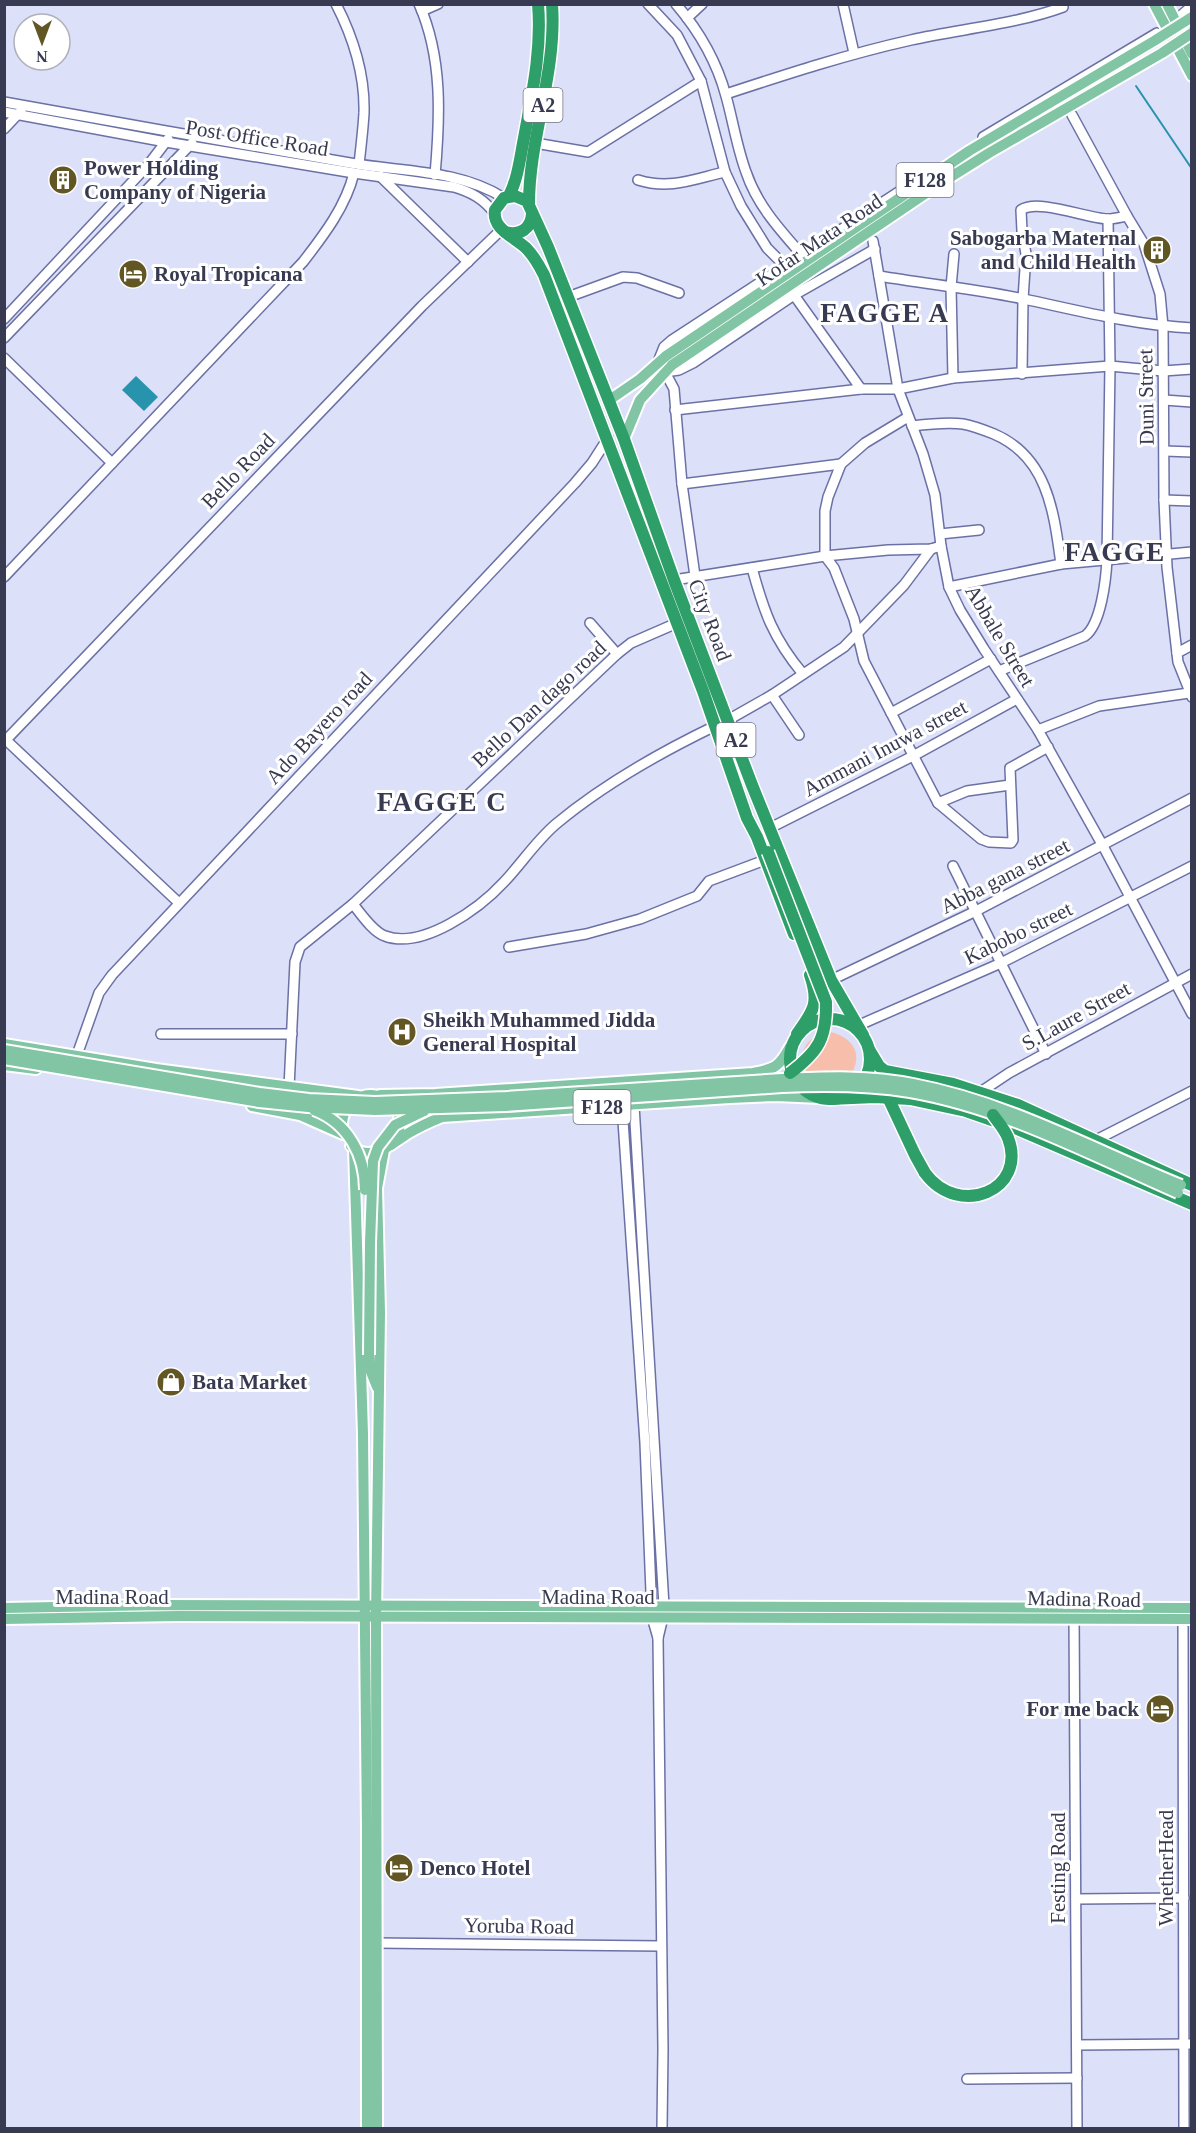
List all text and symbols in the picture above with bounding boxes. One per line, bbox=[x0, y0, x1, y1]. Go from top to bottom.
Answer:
north arrow bbox=[12, 12, 72, 72]
text: N bbox=[36, 48, 48, 65]
road number: A2 bbox=[524, 88, 562, 122]
street label: Post Office Road bbox=[184, 115, 331, 161]
place label: Power Holding Company of Nigeria bbox=[84, 156, 266, 204]
road number: F128 bbox=[896, 163, 954, 197]
building icon: Power Holding Company of Nigeria bbox=[47, 164, 79, 196]
street label: Kofar Mata Road bbox=[751, 189, 887, 291]
place label: Sabogarba Maternal and Child Health bbox=[950, 226, 1136, 274]
building icon: Sabogarba Maternal and Child Health bbox=[1141, 234, 1173, 266]
hotel icon: Royal Tropicana bbox=[117, 258, 149, 290]
place label: Royal Tropicana bbox=[154, 262, 303, 286]
district label: FAGGE A bbox=[820, 298, 950, 328]
street label: Duni Street bbox=[1133, 349, 1159, 445]
street label: Bello Road bbox=[196, 428, 280, 514]
district label: FAGGE bbox=[1064, 537, 1166, 567]
street label: City Road bbox=[683, 576, 737, 665]
street label: Abbale Street bbox=[960, 581, 1040, 692]
street label: Bello Dan dago road bbox=[467, 635, 611, 772]
street label: Ado Bayero road bbox=[261, 667, 377, 789]
street label: Ammani Inuwa street bbox=[799, 695, 971, 801]
road number: A2 bbox=[716, 723, 756, 757]
district label: FAGGE C bbox=[377, 787, 507, 817]
street label: Abba gana street bbox=[937, 833, 1073, 919]
street label: Kabobo street bbox=[960, 896, 1076, 969]
street label: S.Laure Street bbox=[1018, 976, 1134, 1056]
place label: Sheikh Muhammed Jidda General Hospital bbox=[423, 1008, 656, 1056]
hospital icon: Sheikh Muhammed Jidda General Hospital bbox=[386, 1016, 418, 1048]
road number: F128 bbox=[574, 1090, 630, 1124]
shop icon: Bata Market bbox=[155, 1366, 187, 1398]
place label: Bata Market bbox=[192, 1370, 307, 1394]
street label: Madina Road bbox=[55, 1585, 169, 1609]
street label: Madina Road bbox=[541, 1585, 655, 1609]
street label: Madina Road bbox=[1027, 1586, 1142, 1612]
hotel icon: For me back bbox=[1144, 1693, 1176, 1725]
place label: For me back bbox=[1026, 1697, 1139, 1721]
street label: WhetherHead bbox=[1154, 1809, 1178, 1926]
street label: Festing Road bbox=[1046, 1812, 1070, 1924]
hotel icon: Denco Hotel bbox=[383, 1852, 415, 1884]
place label: Denco Hotel bbox=[420, 1856, 530, 1880]
street label: Yoruba Road bbox=[464, 1913, 575, 1939]

